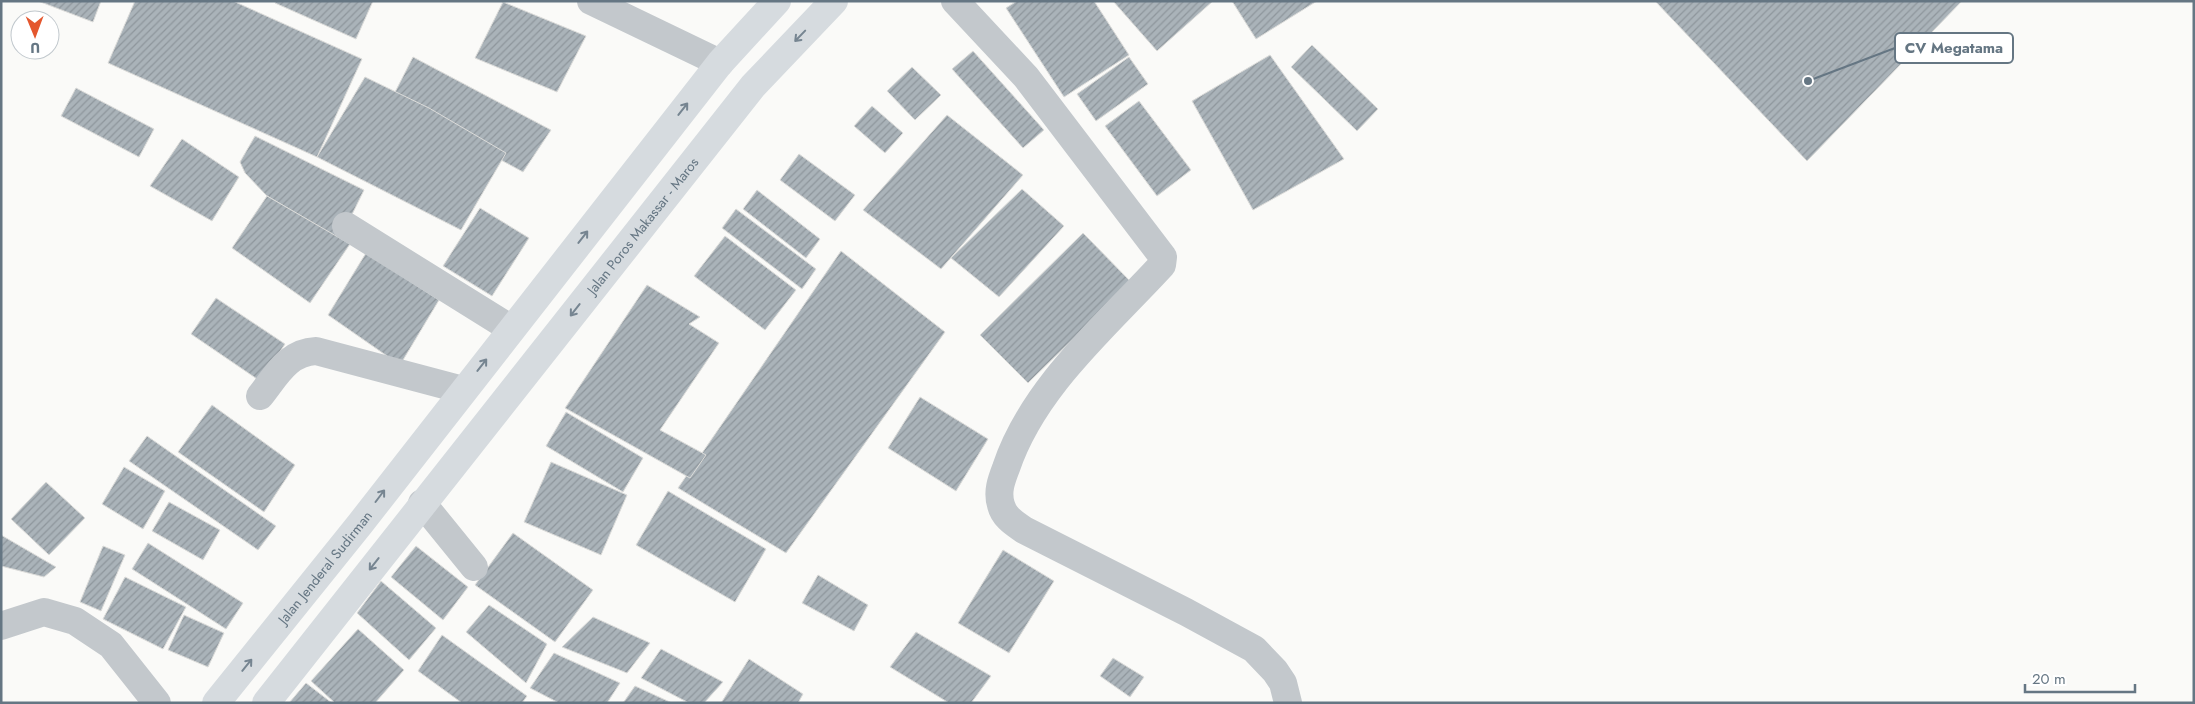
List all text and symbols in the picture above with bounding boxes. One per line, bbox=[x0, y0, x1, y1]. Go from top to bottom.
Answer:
north arrow bbox=[10, 10, 60, 60]
one-way arrow bbox=[794, 30, 806, 43]
callout: CV Megatama bbox=[1895, 33, 2013, 63]
text: CV Megatama bbox=[1905, 37, 2003, 59]
text: U bbox=[30, 38, 40, 58]
one-way arrow bbox=[678, 103, 689, 116]
street label: Jalan Poros Makassar - Maros bbox=[581, 153, 703, 300]
one-way arrow bbox=[577, 231, 588, 244]
one-way arrow bbox=[569, 303, 580, 316]
one-way arrow bbox=[477, 358, 488, 371]
one-way arrow bbox=[375, 490, 386, 503]
street label: Jalan Jenderal Sudirman bbox=[272, 506, 377, 630]
one-way arrow bbox=[369, 557, 380, 570]
one-way arrow bbox=[241, 659, 252, 672]
scale bar bbox=[2025, 662, 2135, 694]
text: 20 m bbox=[2032, 668, 2066, 690]

